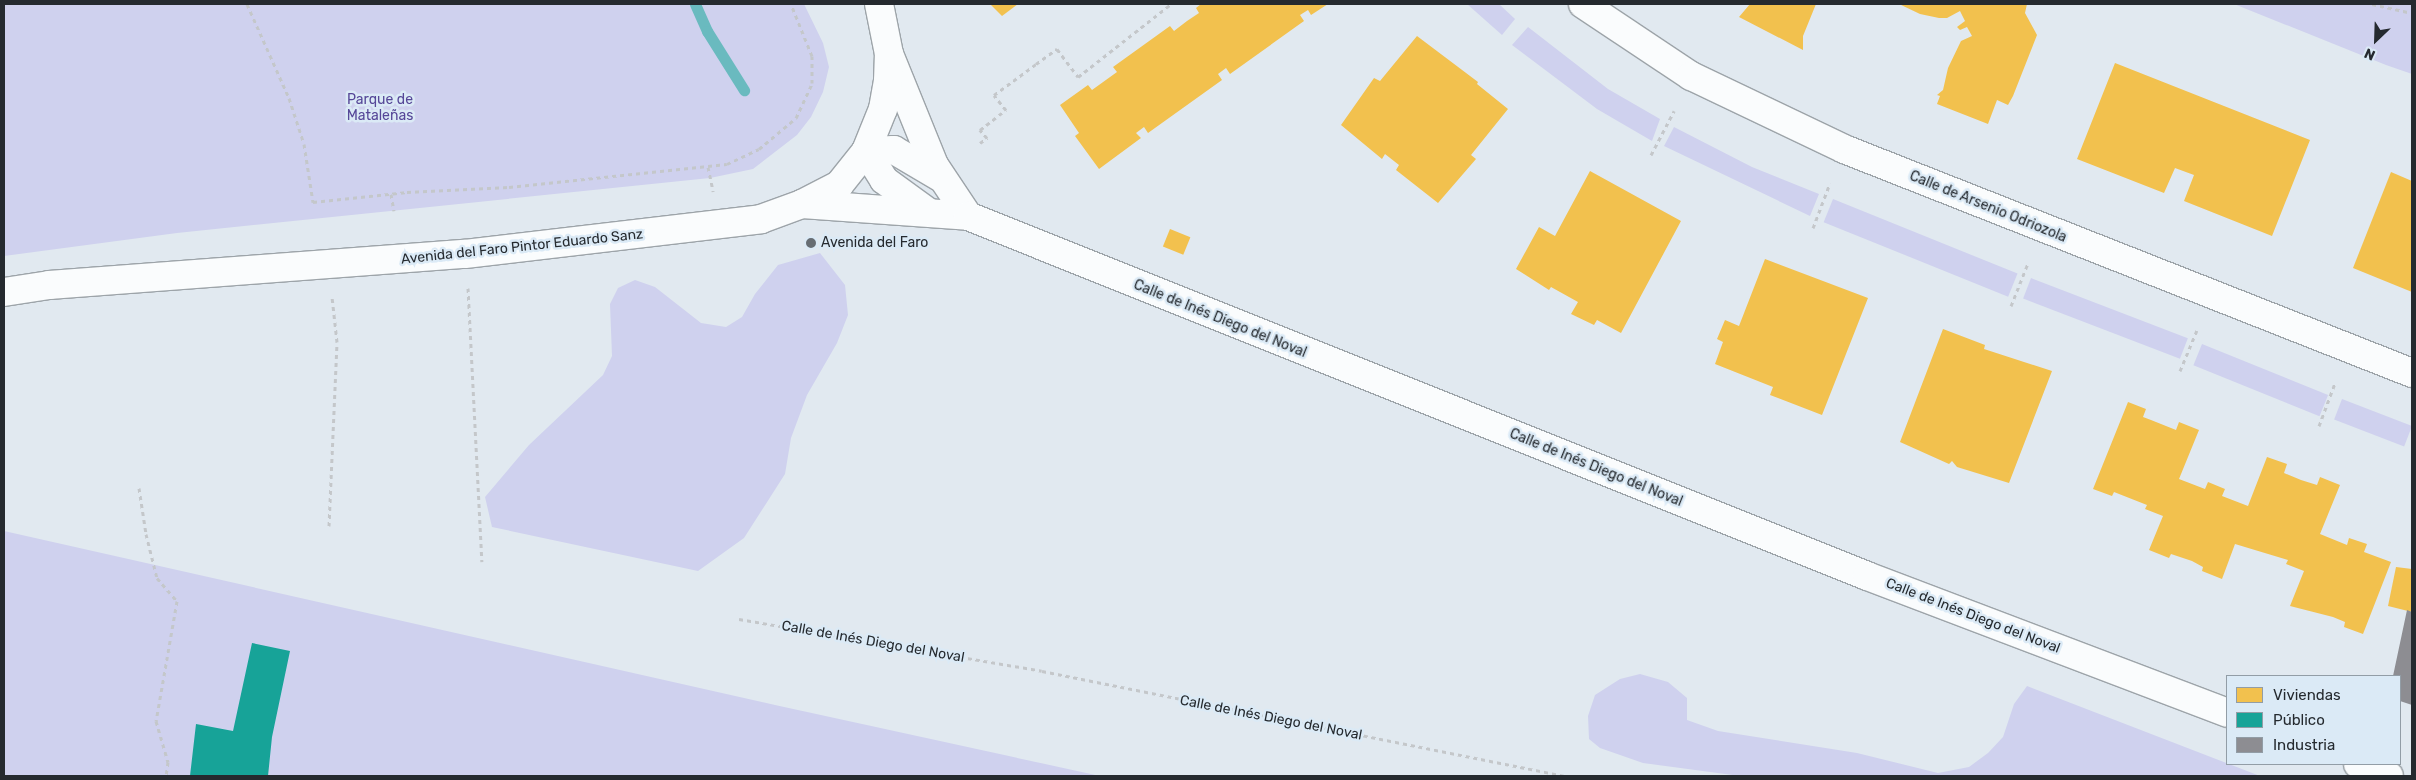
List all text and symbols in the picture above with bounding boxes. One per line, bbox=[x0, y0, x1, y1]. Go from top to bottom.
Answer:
north arrow bbox=[2351, 15, 2401, 65]
text: N bbox=[2362, 44, 2378, 64]
park label: Parque de Mataleñas bbox=[347, 92, 413, 124]
street label: Calle de Arsenio Odriozola bbox=[1907, 168, 2069, 246]
street label: Avenida del Faro Pintor Eduardo Sanz bbox=[400, 226, 644, 268]
place label: Avenida del Faro bbox=[821, 235, 928, 251]
marker: Avenida del Faro bbox=[805, 237, 817, 249]
street label: Calle de Inés Diego del Noval bbox=[1131, 277, 1309, 361]
street label: Calle de Inés Diego del Noval bbox=[1507, 426, 1685, 510]
street label: Calle de Inés Diego del Noval bbox=[1884, 575, 2062, 657]
street label: Calle de Inés Diego del Noval bbox=[780, 618, 966, 666]
legend bbox=[2226, 675, 2401, 765]
text: Viviendas bbox=[2273, 686, 2341, 704]
street label: Calle de Inés Diego del Noval bbox=[1178, 692, 1364, 744]
text: Público bbox=[2273, 711, 2325, 729]
text: Industria bbox=[2273, 736, 2335, 754]

